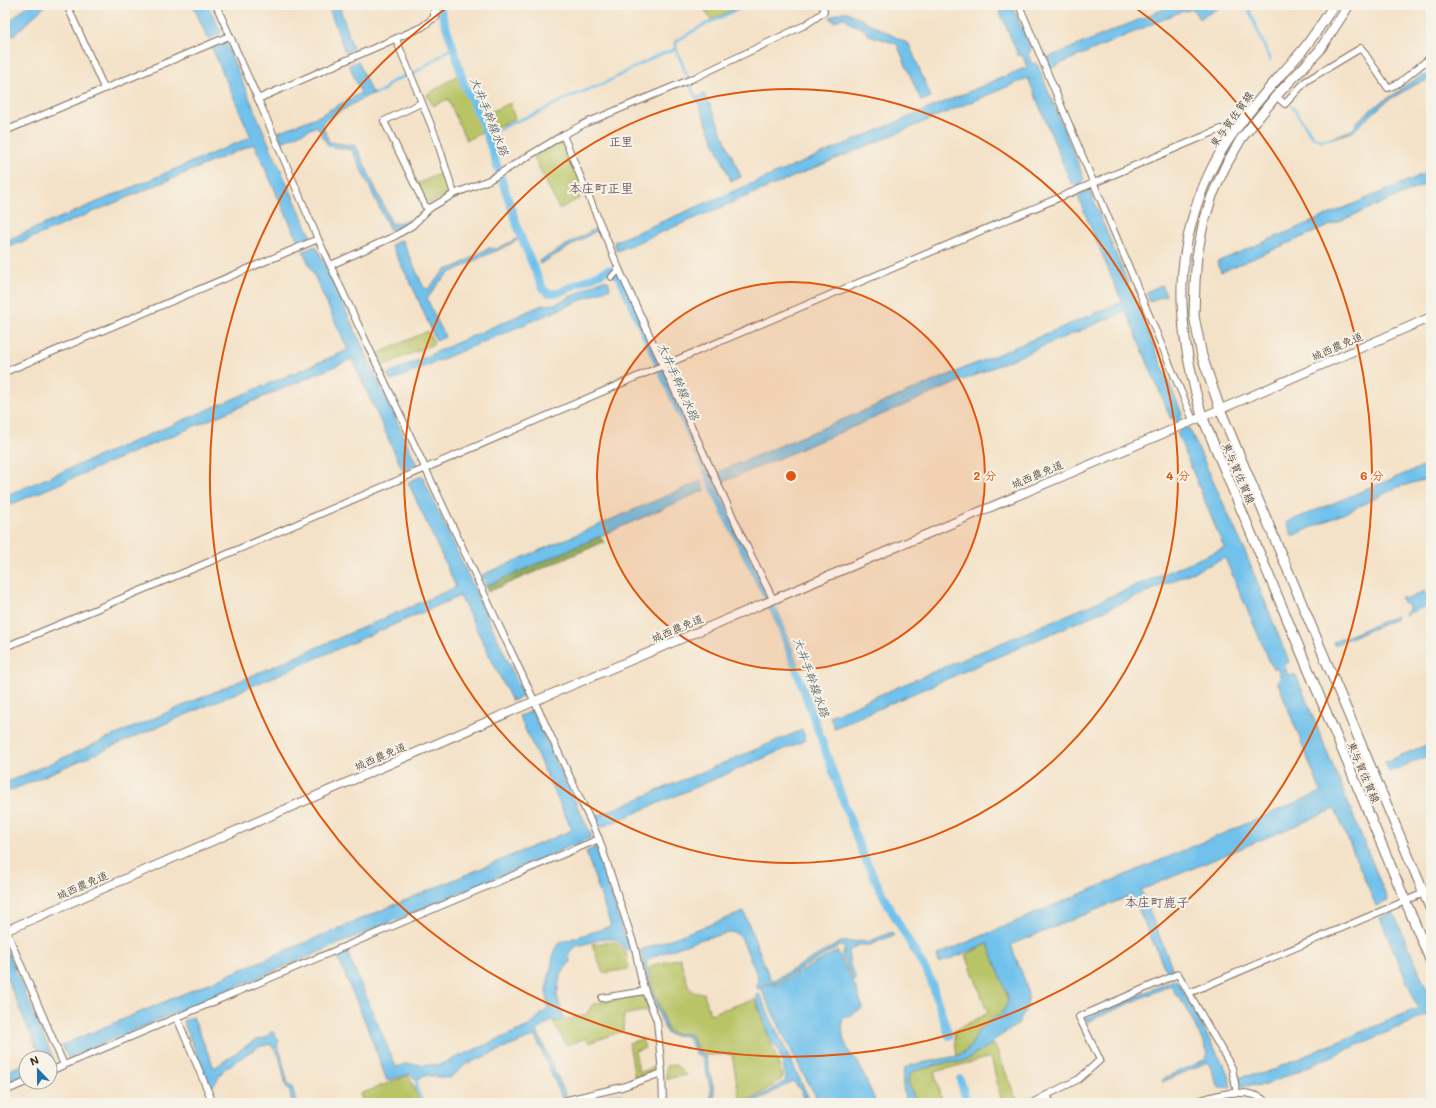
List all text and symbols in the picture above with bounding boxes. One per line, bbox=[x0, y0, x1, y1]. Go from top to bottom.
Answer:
water label: 大井手幹線水路 bbox=[467, 74, 514, 159]
street label: 東与賀佐賀線 bbox=[1206, 88, 1256, 150]
district label: 正里 bbox=[609, 133, 633, 149]
district label: 本庄町正里 bbox=[568, 179, 634, 196]
street label: 城西農免道 bbox=[1309, 328, 1365, 364]
water label: 大井手幹線水路 bbox=[655, 339, 704, 424]
street label: 東与賀佐賀線 bbox=[1219, 440, 1259, 506]
street label: 城西農免道 bbox=[1009, 456, 1065, 492]
text: 2 分 bbox=[973, 467, 997, 483]
text: 4 分 bbox=[1166, 467, 1190, 483]
text: 6 分 bbox=[1360, 467, 1384, 483]
centre of rings bbox=[784, 469, 798, 483]
street label: 城西農免道 bbox=[649, 610, 705, 646]
water label: 大井手幹線水路 bbox=[790, 635, 834, 720]
street label: 城西農免道 bbox=[352, 738, 408, 774]
street label: 東与賀佐賀線 bbox=[1344, 739, 1384, 805]
street label: 城西農免道 bbox=[54, 867, 110, 903]
district label: 本庄町鹿子 bbox=[1124, 893, 1190, 910]
north arrow bbox=[18, 1050, 58, 1090]
text: N bbox=[27, 1052, 41, 1069]

